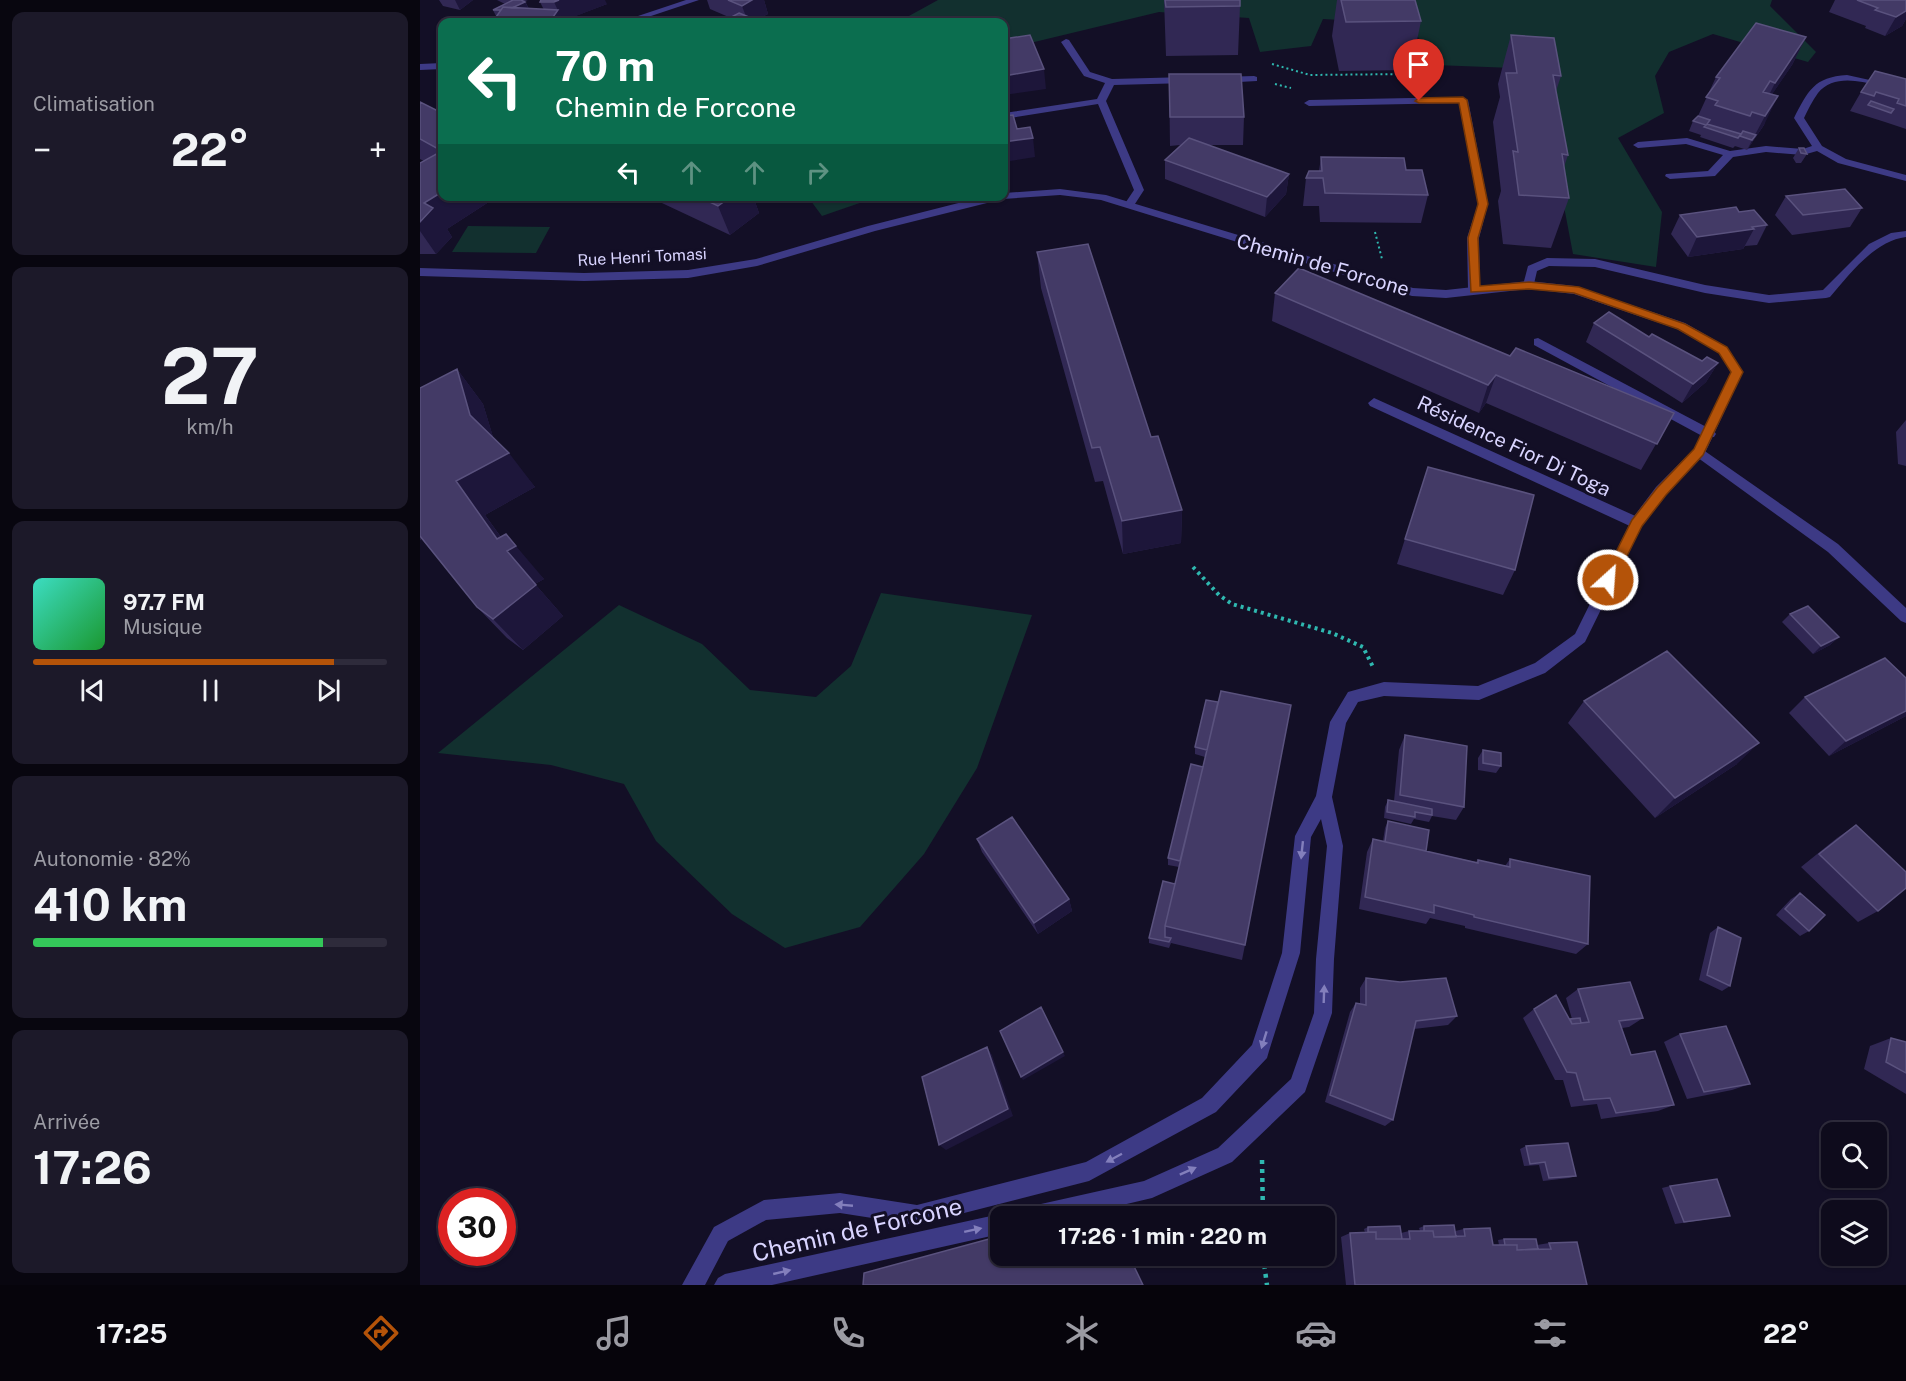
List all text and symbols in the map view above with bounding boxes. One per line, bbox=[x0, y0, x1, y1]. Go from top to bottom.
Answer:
pin bbox=[1393, 39, 1444, 101]
text: 70 m bbox=[555, 41, 655, 90]
icon: left bbox=[456, 42, 534, 120]
icon: arrive bbox=[1402, 48, 1435, 81]
text: Chemin de Forcone bbox=[555, 91, 796, 123]
text: Climatisation bbox=[33, 92, 155, 116]
text: 22° bbox=[171, 123, 249, 176]
text: − bbox=[33, 131, 51, 169]
text: + bbox=[369, 131, 387, 169]
icon: left bbox=[612, 156, 645, 189]
icon: ahead bbox=[675, 156, 708, 189]
icon: ahead bbox=[738, 156, 771, 189]
icon: right bbox=[801, 156, 834, 189]
street label: Chemin de Forcone bbox=[1234, 229, 1412, 301]
street label: Rue Henri Tomasi bbox=[577, 244, 707, 270]
text: 27 bbox=[161, 330, 259, 422]
street label: Résidence Fior Di Toga bbox=[1413, 391, 1615, 501]
text: km/h bbox=[186, 415, 234, 439]
position arrow bbox=[1576, 548, 1640, 612]
text: 97.7 FM bbox=[123, 589, 205, 615]
text: Musique bbox=[123, 615, 202, 639]
icon: previous bbox=[76, 674, 109, 707]
icon: pause bbox=[194, 674, 227, 707]
icon: next bbox=[312, 674, 345, 707]
one-way arrow bbox=[1297, 841, 1307, 860]
text: Autonomie · 82% bbox=[33, 847, 191, 871]
text: 410 km bbox=[33, 878, 187, 931]
one-way arrow bbox=[1319, 984, 1329, 1003]
one-way arrow bbox=[1259, 1031, 1268, 1049]
text: Arrivée bbox=[33, 1110, 100, 1134]
map controls bbox=[1821, 1122, 1887, 1266]
button: search bbox=[1821, 1122, 1887, 1188]
text: 17:26 bbox=[33, 1141, 152, 1194]
one-way arrow bbox=[1105, 1153, 1122, 1163]
one-way arrow bbox=[1179, 1166, 1197, 1176]
speed limit sign: 30 bbox=[438, 1188, 516, 1266]
street label: Chemin de Forcone bbox=[749, 1191, 965, 1267]
one-way arrow bbox=[835, 1200, 854, 1210]
button: layers bbox=[1821, 1200, 1887, 1266]
text: 17:26 · 1 min · 220 m bbox=[1058, 1223, 1267, 1249]
one-way arrow bbox=[964, 1225, 983, 1234]
one-way arrow bbox=[773, 1267, 792, 1276]
icon: directions bbox=[360, 1312, 402, 1354]
icon: music bbox=[593, 1312, 635, 1354]
icon: phone bbox=[827, 1312, 869, 1354]
icon: climate bbox=[1061, 1312, 1103, 1354]
icon: car bbox=[1295, 1312, 1337, 1354]
icon: filters bbox=[1529, 1312, 1571, 1354]
text: 17:25 bbox=[96, 1317, 168, 1349]
text: 22° bbox=[1763, 1317, 1810, 1349]

